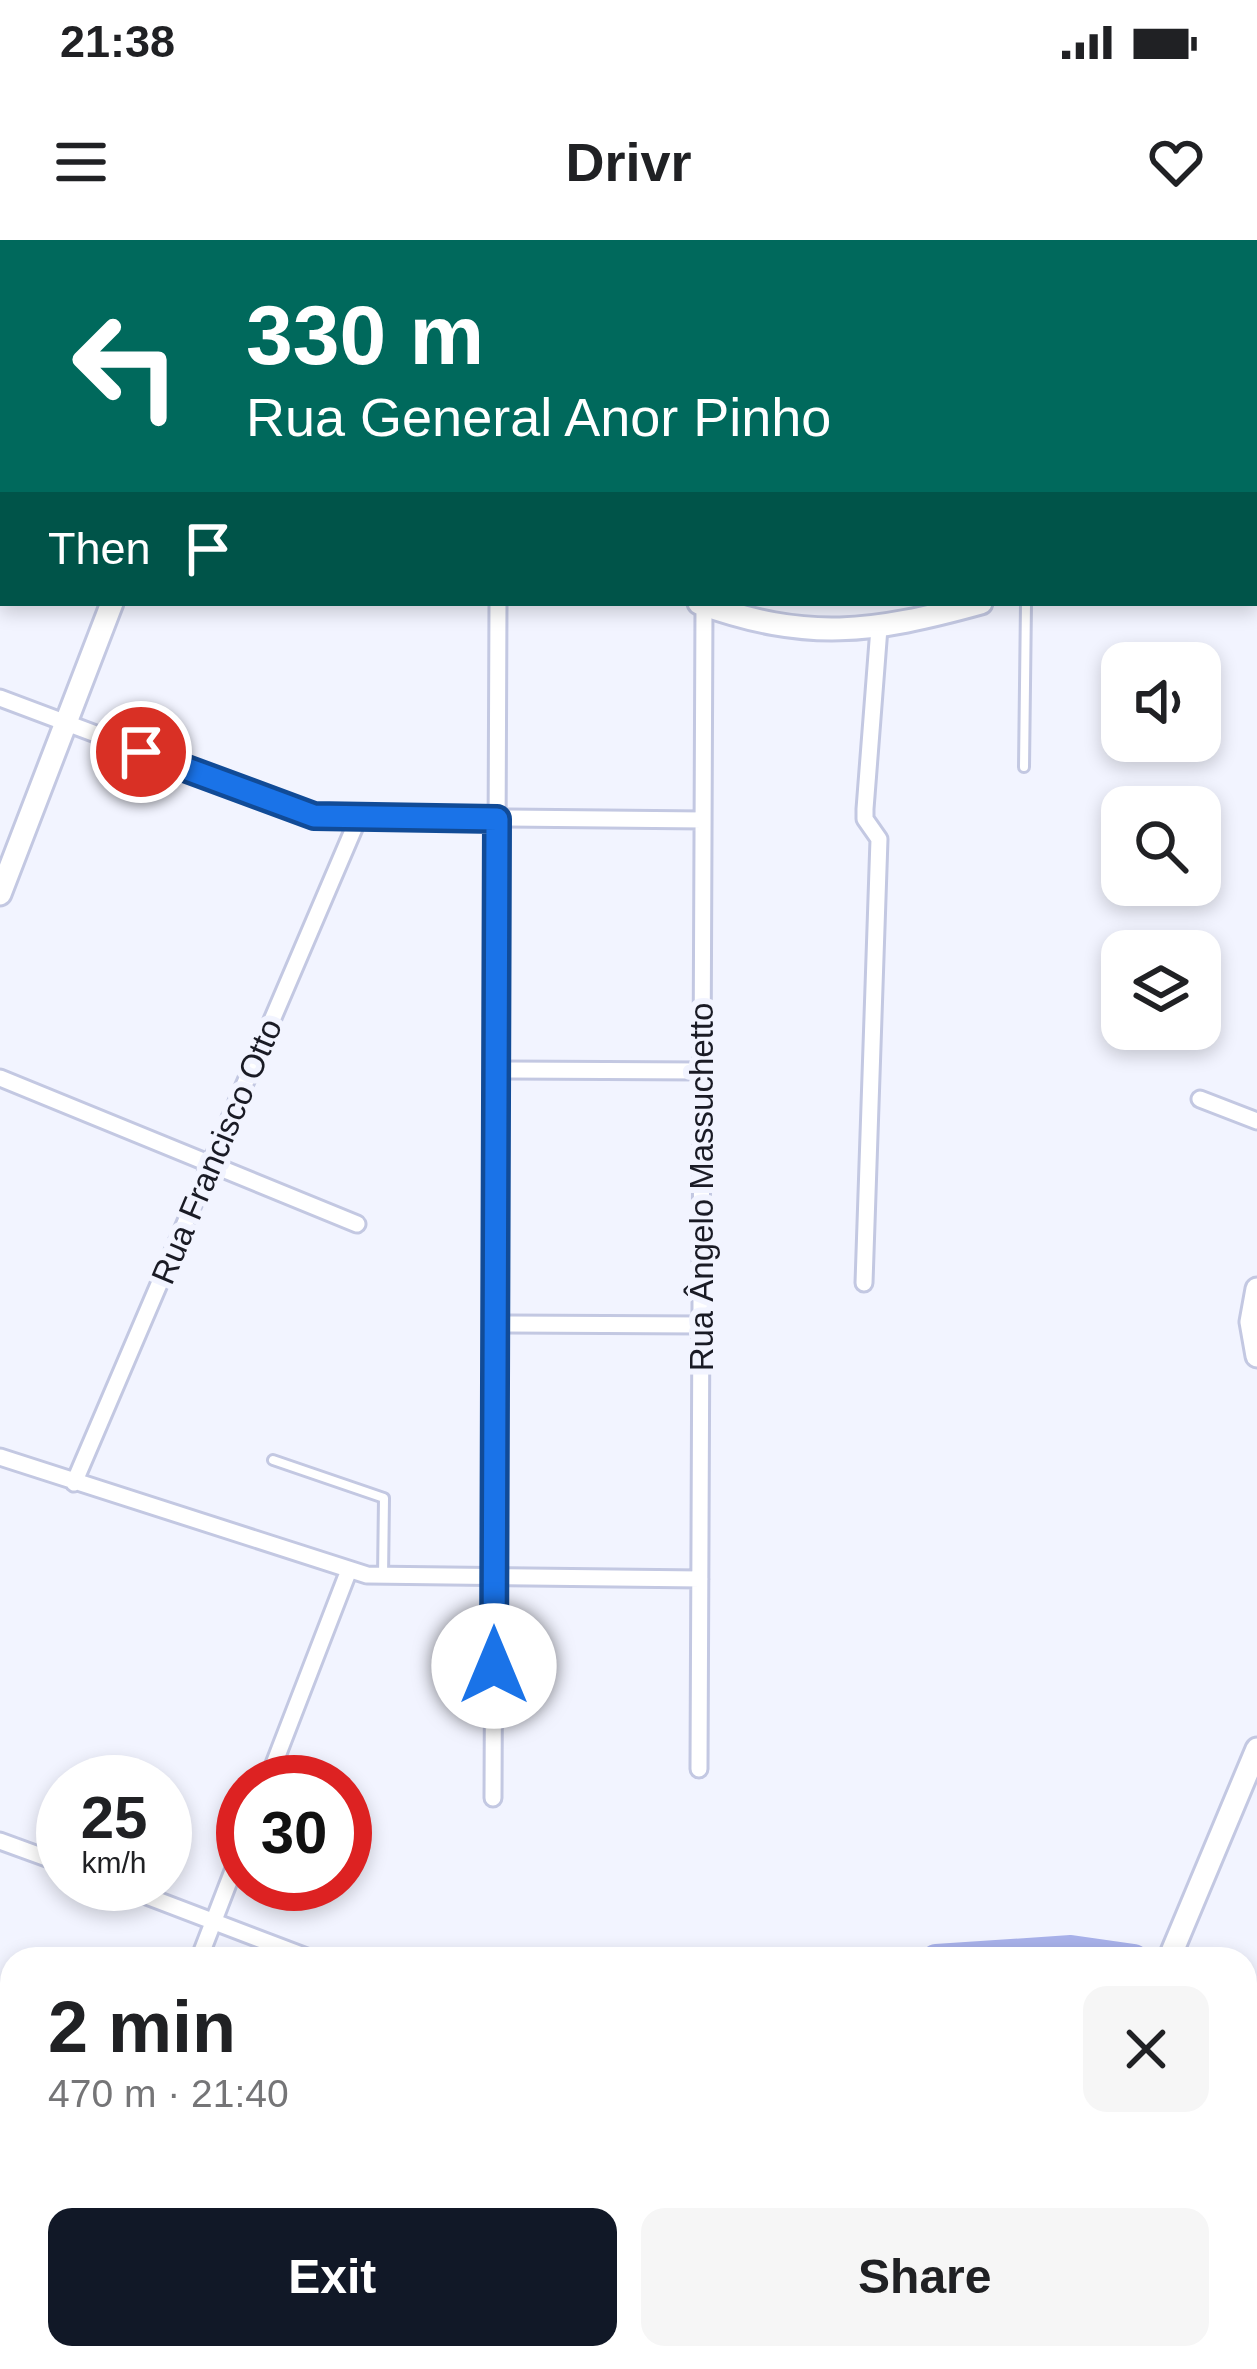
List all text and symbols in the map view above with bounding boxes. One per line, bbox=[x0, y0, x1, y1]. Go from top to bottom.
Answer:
text: 21:38 bbox=[60, 16, 175, 67]
icon: menu bbox=[48, 129, 114, 195]
icon: heart bbox=[1143, 129, 1209, 195]
text: Drivr bbox=[565, 132, 692, 192]
icon: left bbox=[48, 288, 204, 444]
text: 330 m bbox=[246, 288, 484, 382]
text: Rua General Anor Pinho bbox=[246, 387, 831, 447]
icon: arrive bbox=[175, 516, 241, 582]
text: Then bbox=[48, 523, 151, 574]
map controls bbox=[1101, 642, 1221, 1050]
button: sound bbox=[1101, 642, 1221, 762]
pin bbox=[90, 701, 192, 803]
icon: arrive bbox=[108, 719, 174, 785]
button: search bbox=[1101, 786, 1221, 906]
button: layers bbox=[1101, 930, 1221, 1050]
street label: Rua Ângelo Massuchetto bbox=[683, 1003, 720, 1371]
street label: Rua Francisco Otto bbox=[144, 1013, 289, 1289]
position arrow bbox=[431, 1603, 557, 1729]
speed limit sign: 30 bbox=[216, 1755, 372, 1911]
text: 25 bbox=[81, 1784, 147, 1851]
text: km/h bbox=[81, 1846, 147, 1879]
button: close bbox=[1083, 1986, 1209, 2112]
text: 2 min bbox=[48, 1987, 236, 2067]
text: 470 m · 21:40 bbox=[48, 2072, 289, 2115]
button: Exit bbox=[48, 2208, 617, 2346]
button: Share bbox=[641, 2208, 1209, 2346]

